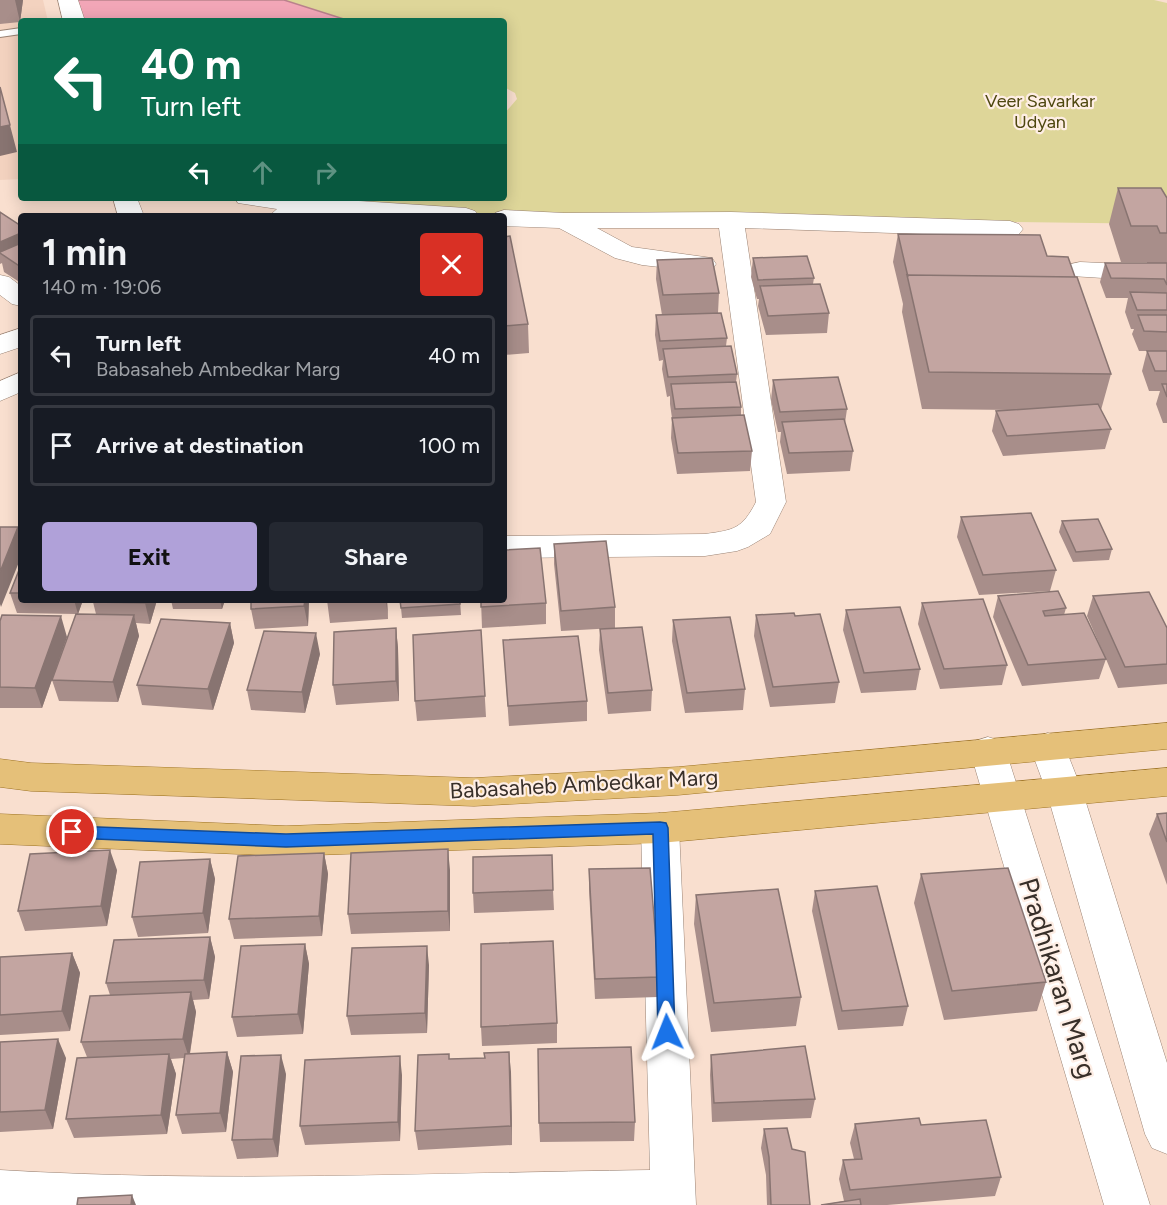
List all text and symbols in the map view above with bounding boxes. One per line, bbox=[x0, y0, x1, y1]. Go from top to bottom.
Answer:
text: 40 m bbox=[141, 39, 241, 90]
icon: left bbox=[42, 42, 120, 120]
text: Turn left bbox=[141, 90, 241, 123]
park label: Veer Savarkar Udyan bbox=[985, 90, 1095, 133]
icon: left bbox=[183, 156, 216, 189]
icon: ahead bbox=[246, 156, 279, 189]
icon: right bbox=[309, 156, 342, 189]
text: 1 min bbox=[42, 231, 127, 274]
button: close bbox=[420, 233, 483, 296]
text: 140 m · 19:06 bbox=[42, 275, 161, 299]
text: Turn left bbox=[96, 330, 182, 357]
icon: left bbox=[45, 339, 78, 372]
text: 40 m bbox=[428, 342, 480, 369]
text: Babasaheb Ambedkar Marg bbox=[96, 357, 341, 381]
icon: arrive bbox=[45, 429, 78, 462]
text: Arrive at destination bbox=[96, 432, 304, 459]
text: 100 m bbox=[419, 432, 480, 459]
button: Exit bbox=[42, 522, 257, 591]
button: Share bbox=[269, 522, 483, 591]
street label: Babasaheb Ambedkar Marg bbox=[449, 763, 719, 805]
pin bbox=[46, 806, 97, 857]
icon: arrive bbox=[55, 815, 88, 848]
street label: Pradhikaran Marg bbox=[1012, 874, 1104, 1082]
position arrow bbox=[635, 1000, 699, 1064]

